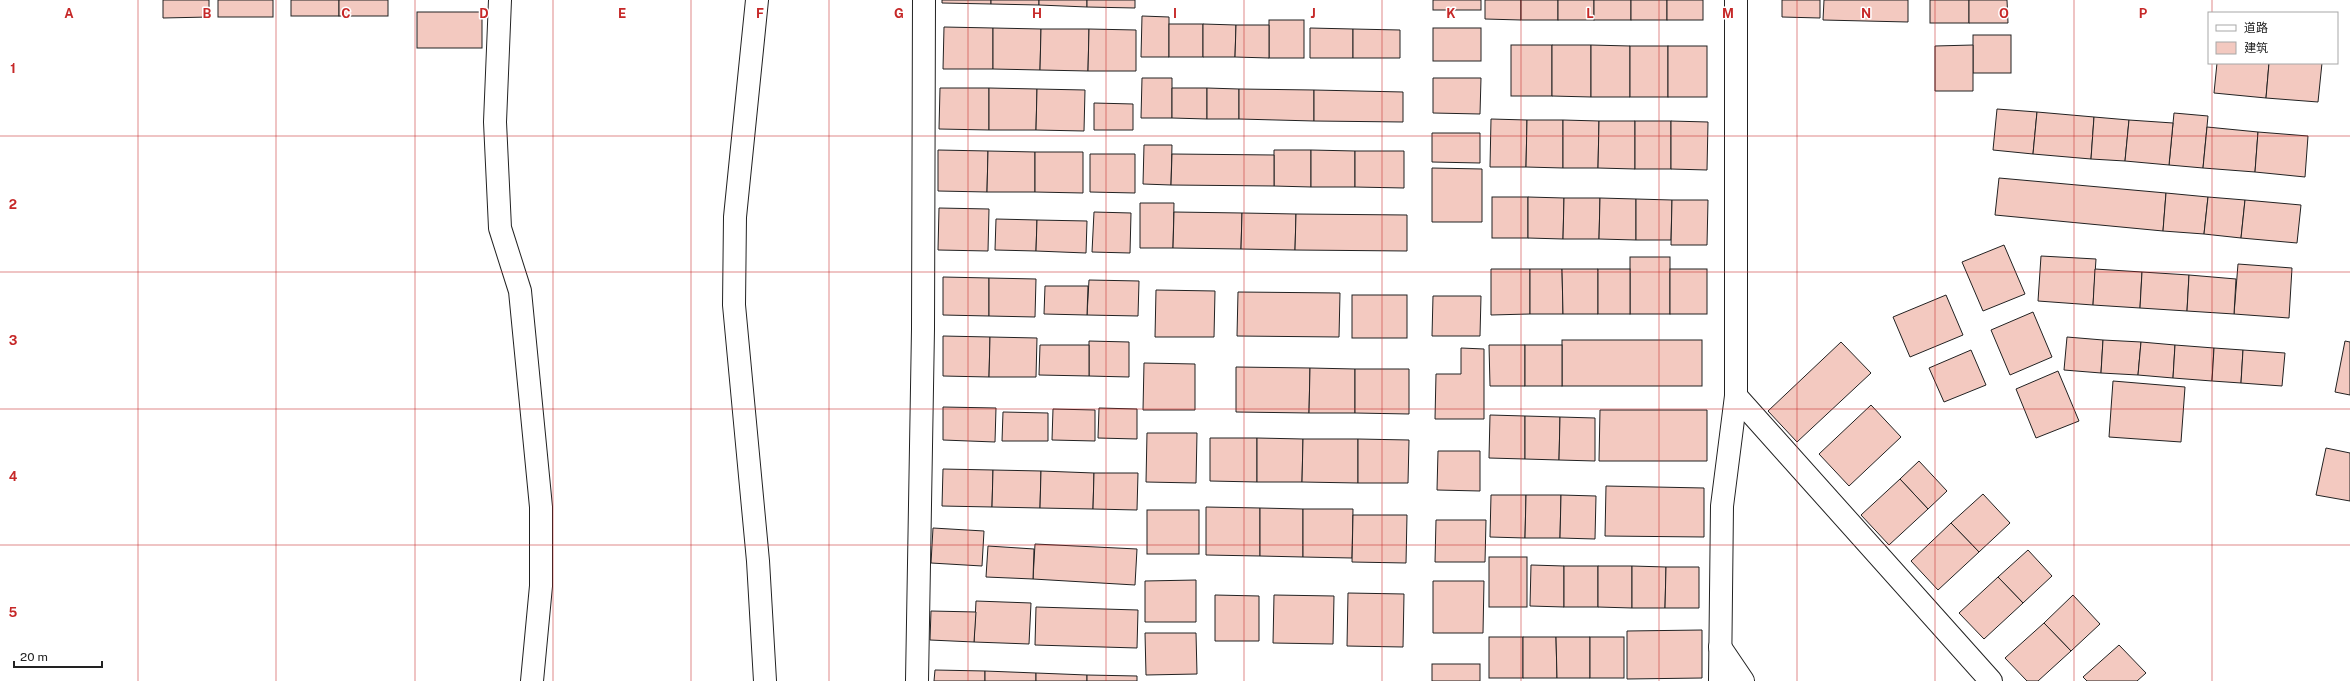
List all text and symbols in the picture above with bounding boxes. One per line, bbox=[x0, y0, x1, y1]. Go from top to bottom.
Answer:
text: A bbox=[64, 6, 74, 21]
text: B bbox=[203, 6, 212, 21]
text: C bbox=[341, 6, 351, 21]
text: D bbox=[479, 6, 489, 21]
text: E bbox=[618, 6, 626, 21]
text: F bbox=[756, 6, 764, 21]
text: G bbox=[894, 6, 904, 21]
text: H bbox=[1032, 6, 1042, 21]
text: I bbox=[1173, 6, 1177, 21]
text: J bbox=[1310, 6, 1316, 21]
text: K bbox=[1446, 6, 1456, 21]
text: L bbox=[1586, 6, 1594, 21]
text: M bbox=[1722, 6, 1734, 21]
text: N bbox=[1861, 6, 1871, 21]
text: O bbox=[1999, 6, 2009, 21]
text: P bbox=[2139, 6, 2148, 21]
legend bbox=[2208, 12, 2338, 64]
text: 道路 bbox=[2244, 21, 2268, 35]
text: 建筑 bbox=[2244, 41, 2268, 55]
text: 1 bbox=[10, 61, 16, 76]
text: 2 bbox=[9, 197, 17, 212]
text: 3 bbox=[9, 333, 18, 348]
text: 4 bbox=[9, 469, 18, 484]
text: 5 bbox=[9, 605, 18, 620]
scale bar bbox=[14, 643, 102, 669]
text: 20 m bbox=[20, 650, 48, 664]

